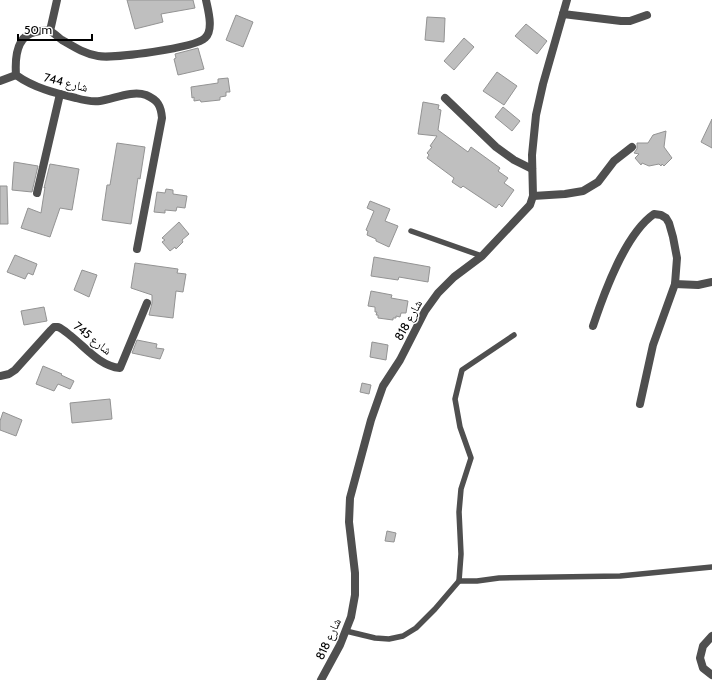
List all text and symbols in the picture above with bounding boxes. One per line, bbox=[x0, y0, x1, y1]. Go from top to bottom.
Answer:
scale bar bbox=[18, 16, 92, 42]
text: 50 m bbox=[24, 22, 52, 37]
street label: شارع 744 bbox=[42, 69, 90, 96]
street label: شارع 818 bbox=[391, 297, 426, 343]
street label: شارع 745 bbox=[70, 318, 115, 359]
street label: شارع 818 bbox=[312, 616, 345, 663]

